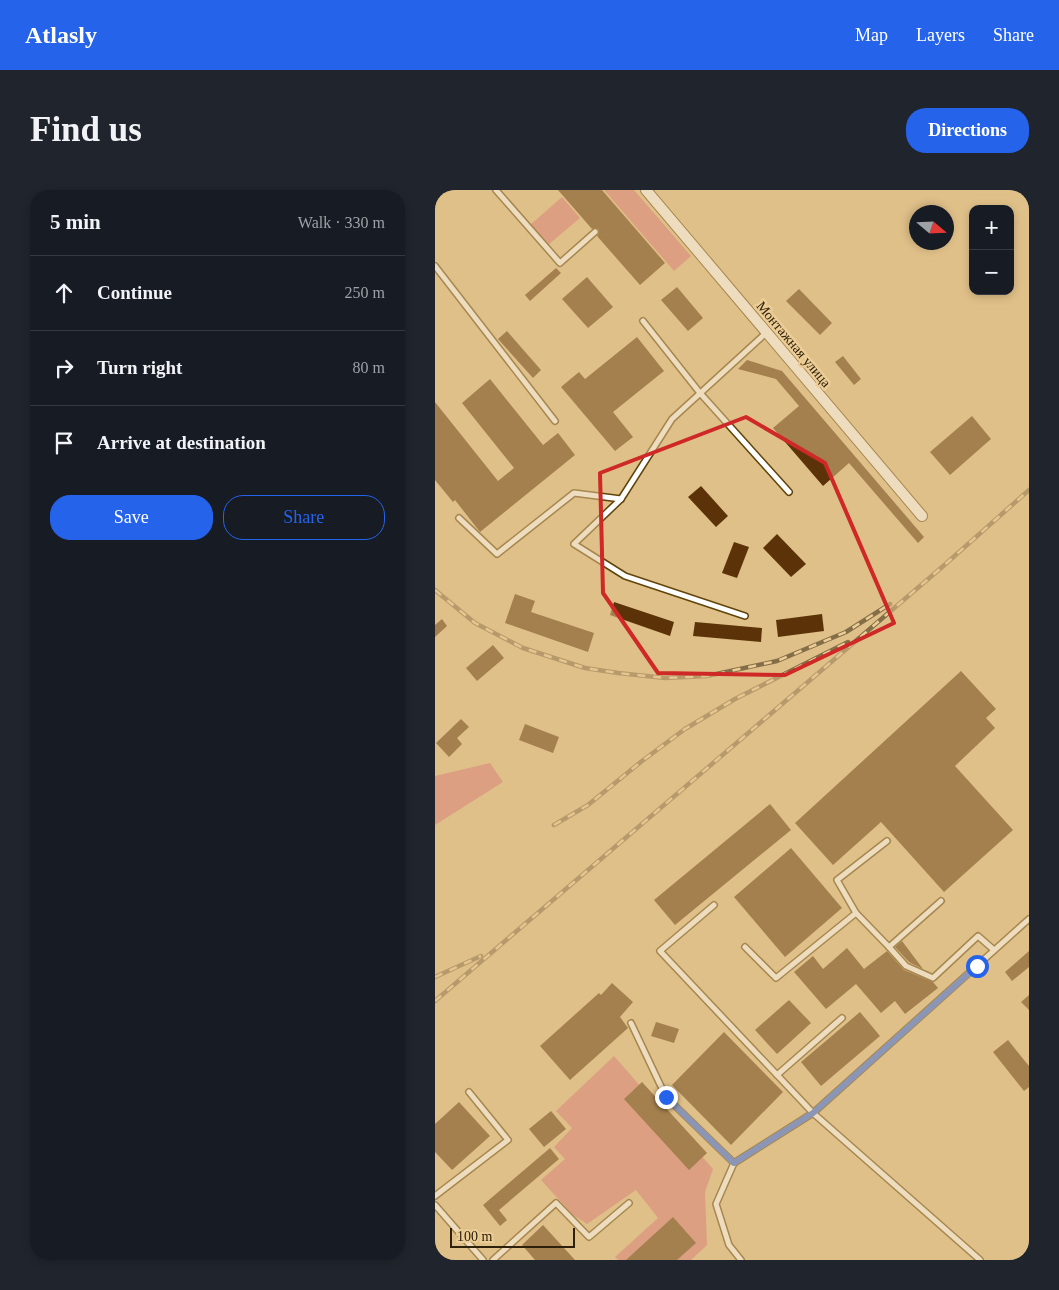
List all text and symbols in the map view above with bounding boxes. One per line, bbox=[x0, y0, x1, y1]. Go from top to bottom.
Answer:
text: Atlasly bbox=[25, 22, 97, 48]
text: Map bbox=[855, 25, 888, 45]
text: Layers bbox=[916, 25, 965, 45]
text: Share bbox=[993, 25, 1034, 45]
button: Directions bbox=[906, 108, 1029, 153]
text: Find us bbox=[30, 110, 142, 149]
north arrow bbox=[909, 205, 954, 250]
map controls bbox=[969, 205, 1014, 295]
button: + bbox=[969, 205, 1014, 250]
text: 5 min bbox=[50, 210, 101, 234]
text: Walk · 330 m bbox=[298, 214, 385, 231]
button: − bbox=[969, 250, 1014, 295]
icon: ahead bbox=[50, 279, 78, 307]
text: Continue bbox=[97, 282, 172, 303]
text: 250 m bbox=[345, 284, 385, 301]
street label: Монтажная улица bbox=[753, 299, 834, 391]
icon: right bbox=[50, 354, 78, 382]
text: Turn right bbox=[97, 357, 182, 378]
text: 80 m bbox=[353, 359, 385, 376]
icon: arrive bbox=[50, 429, 78, 457]
text: Arrive at destination bbox=[97, 432, 266, 453]
button: Save bbox=[50, 495, 213, 540]
button: Share bbox=[223, 495, 385, 540]
route start bbox=[966, 955, 989, 978]
route end bbox=[655, 1086, 678, 1109]
scale bar bbox=[450, 1225, 575, 1248]
text: 100 m bbox=[457, 1229, 492, 1244]

